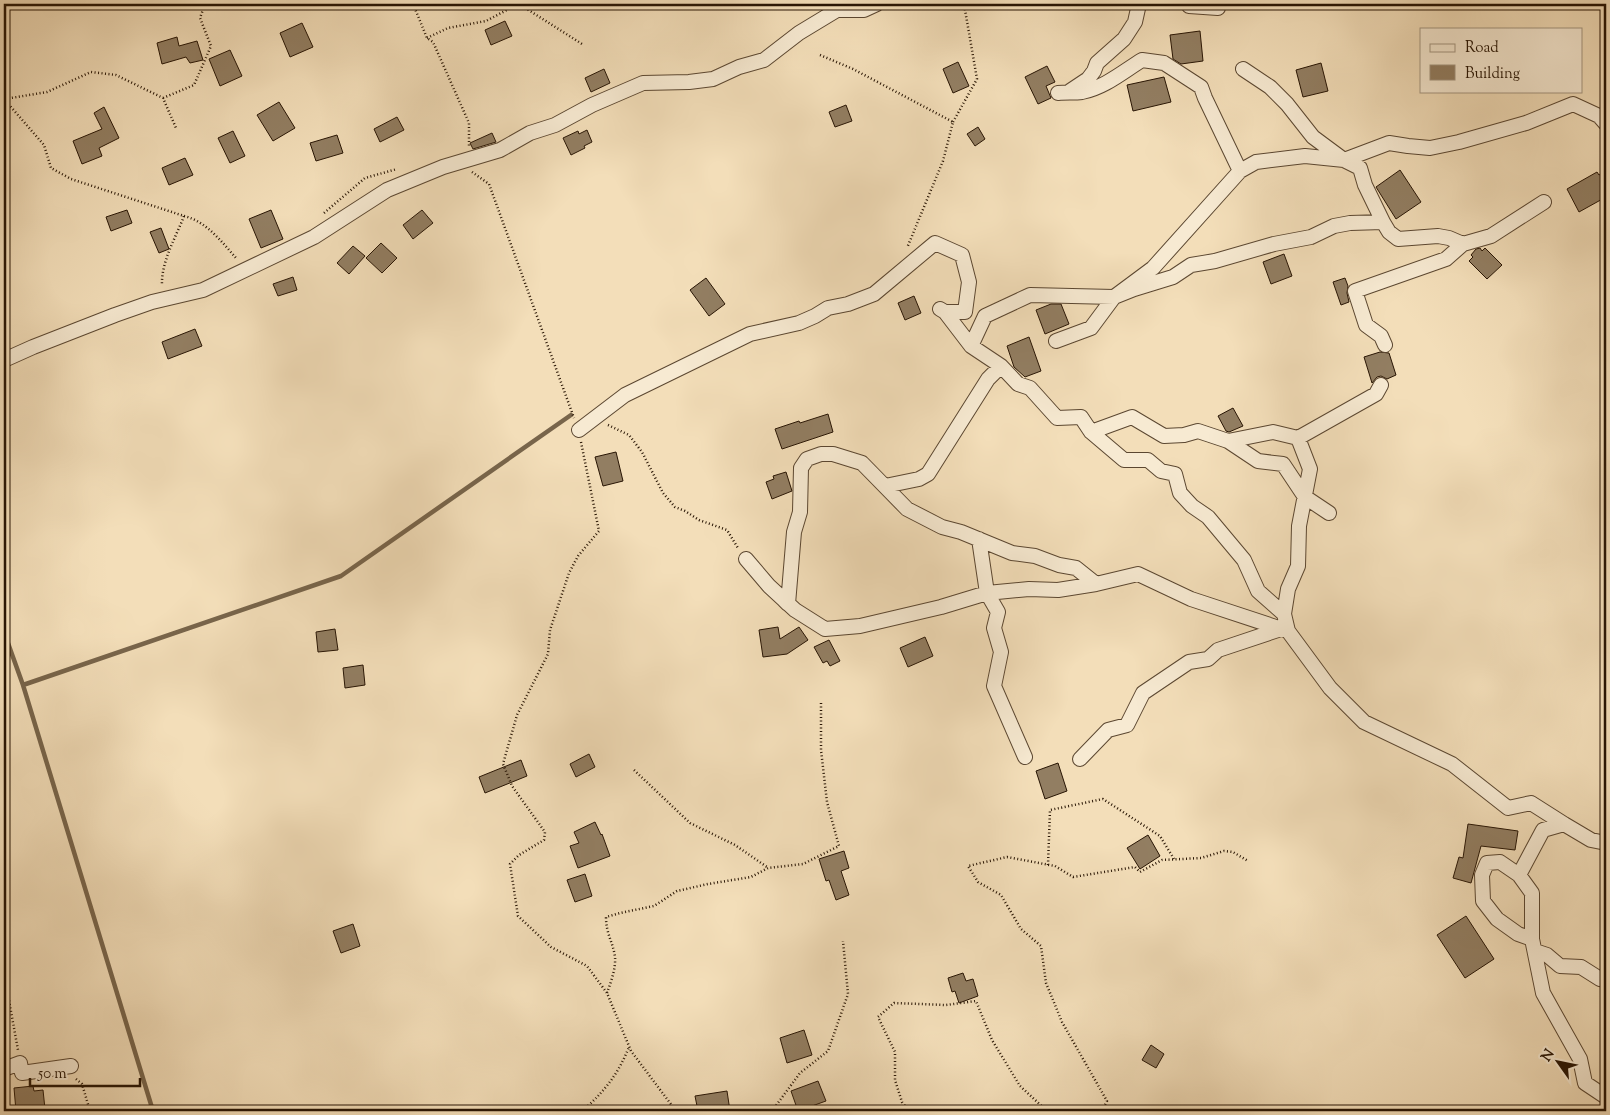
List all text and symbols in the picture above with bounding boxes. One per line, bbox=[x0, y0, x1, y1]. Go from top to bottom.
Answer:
legend bbox=[1420, 28, 1582, 92]
text: Road bbox=[1465, 38, 1499, 59]
text: Building bbox=[1465, 64, 1520, 85]
north arrow bbox=[1532, 1038, 1582, 1088]
text: N bbox=[1537, 1046, 1560, 1066]
scale bar bbox=[30, 1055, 140, 1087]
text: 50 m bbox=[37, 1064, 67, 1085]

